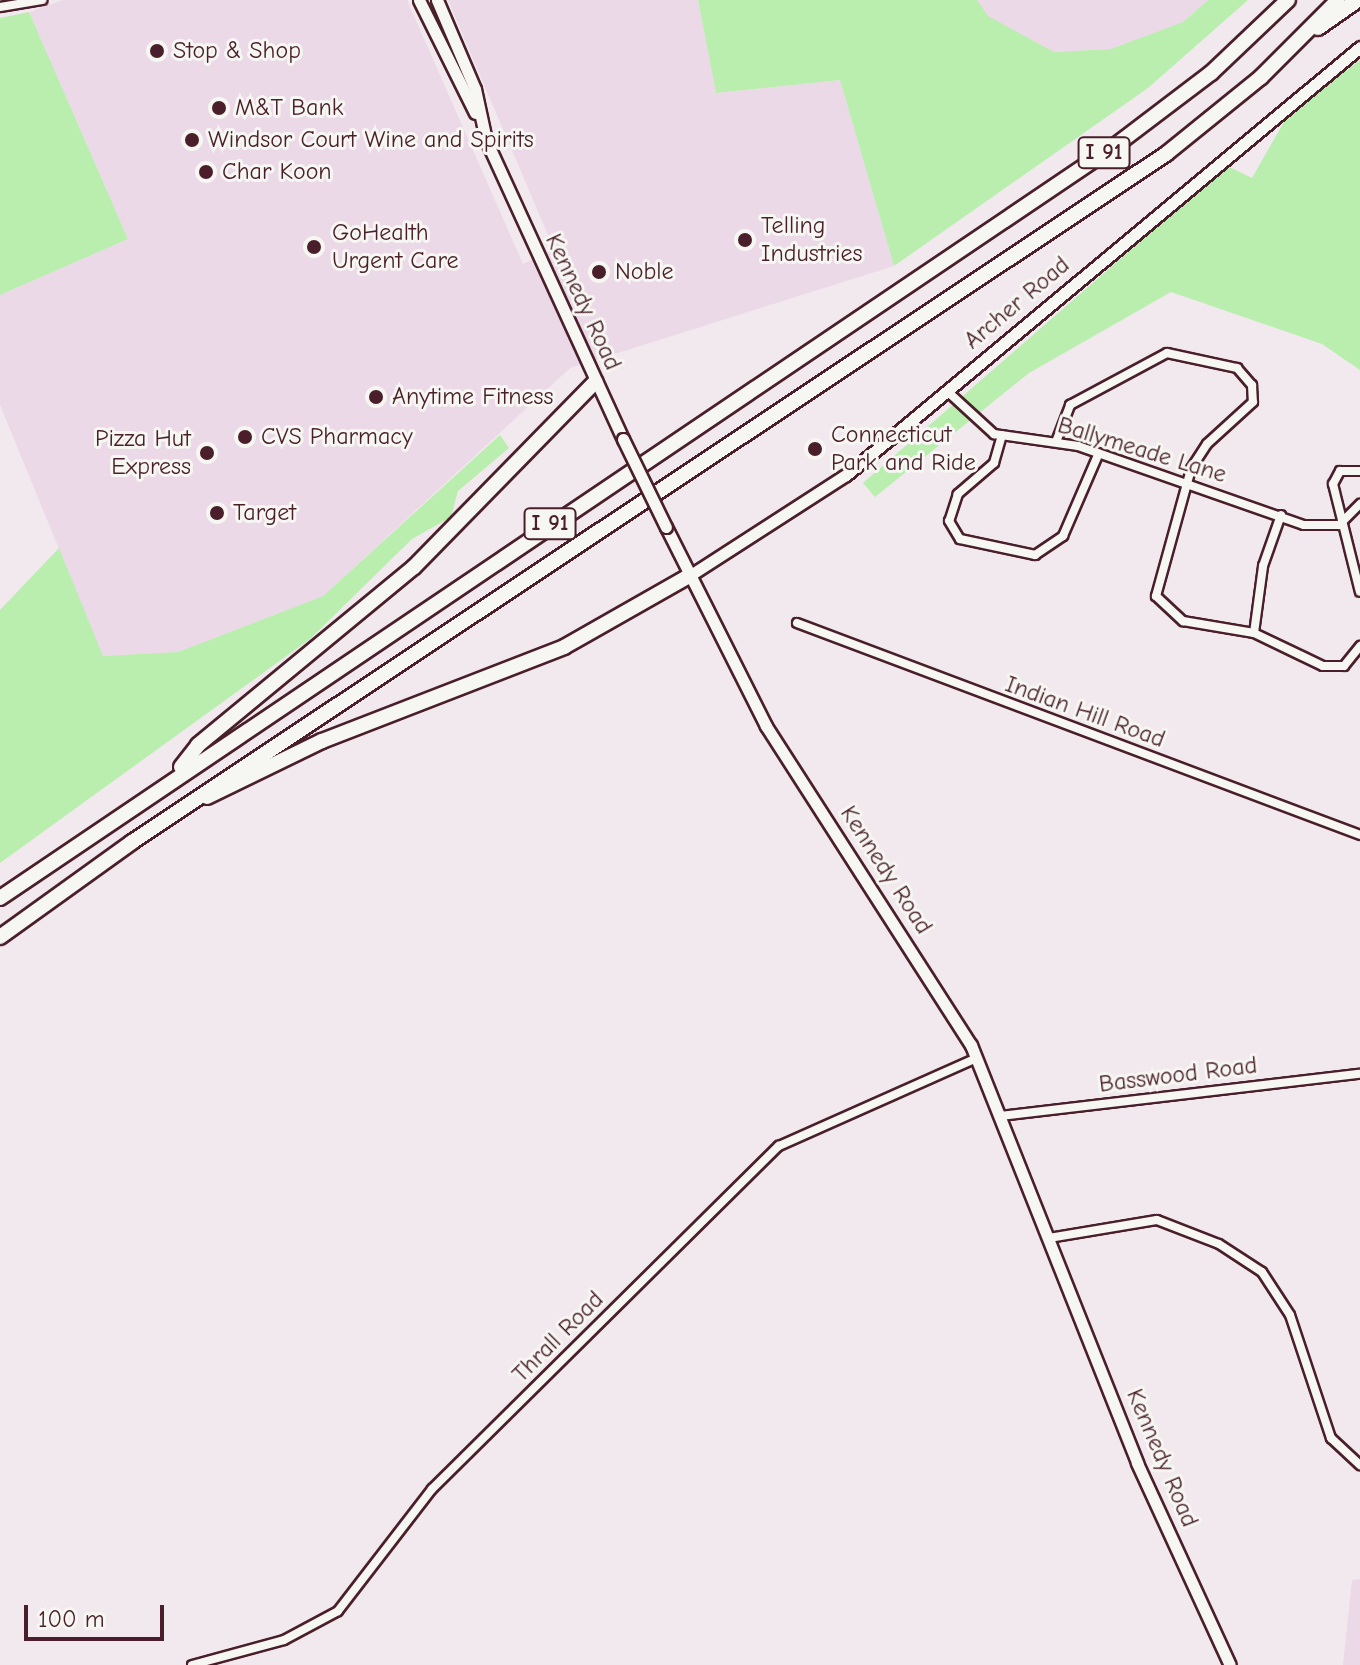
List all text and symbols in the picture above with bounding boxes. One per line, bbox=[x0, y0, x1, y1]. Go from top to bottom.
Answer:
place label: Stop & Shop bbox=[173, 37, 301, 65]
marker: Stop & Shop bbox=[148, 42, 166, 60]
place label: M&T Bank bbox=[235, 94, 343, 122]
marker: M&T Bank bbox=[210, 99, 228, 117]
place label: Windsor Court Wine and Spirits bbox=[208, 126, 534, 154]
marker: Windsor Court Wine and Spirits bbox=[183, 131, 201, 149]
road number: I 91 bbox=[1076, 135, 1132, 171]
place label: Char Koon bbox=[222, 158, 332, 186]
marker: Char Koon bbox=[197, 163, 215, 181]
place label: Telling Industries bbox=[761, 212, 862, 268]
place label: GoHealth Urgent Care bbox=[332, 219, 459, 275]
street label: Kennedy Road bbox=[539, 229, 627, 375]
marker: Telling Industries bbox=[736, 231, 754, 249]
marker: GoHealth Urgent Care bbox=[303, 236, 325, 258]
street label: Archer Road bbox=[958, 251, 1076, 355]
place label: Noble bbox=[615, 258, 674, 286]
marker: Noble bbox=[590, 263, 608, 281]
place label: Anytime Fitness bbox=[392, 383, 554, 411]
marker: Anytime Fitness bbox=[367, 388, 385, 406]
street label: Ballymeade Lane bbox=[1054, 411, 1230, 489]
place label: Connecticut Park and Ride bbox=[831, 421, 976, 477]
place label: CVS Pharmacy bbox=[261, 423, 413, 451]
place label: Pizza Hut Express bbox=[95, 425, 191, 481]
marker: CVS Pharmacy bbox=[236, 428, 254, 446]
marker: Connecticut Park and Ride bbox=[806, 440, 824, 458]
marker: Pizza Hut Express bbox=[198, 444, 216, 462]
place label: Target bbox=[233, 499, 296, 527]
marker: Target bbox=[208, 504, 226, 522]
road number: I 91 bbox=[522, 506, 578, 542]
street label: Indian Hill Road bbox=[1001, 670, 1169, 754]
street label: Kennedy Road bbox=[834, 800, 938, 940]
street label: Basswood Road bbox=[1097, 1051, 1259, 1099]
street label: Thrall Road bbox=[506, 1285, 610, 1389]
street label: Kennedy Road bbox=[1120, 1385, 1204, 1531]
scale bar bbox=[28, 1589, 168, 1639]
text: 100 m bbox=[38, 1605, 105, 1633]

